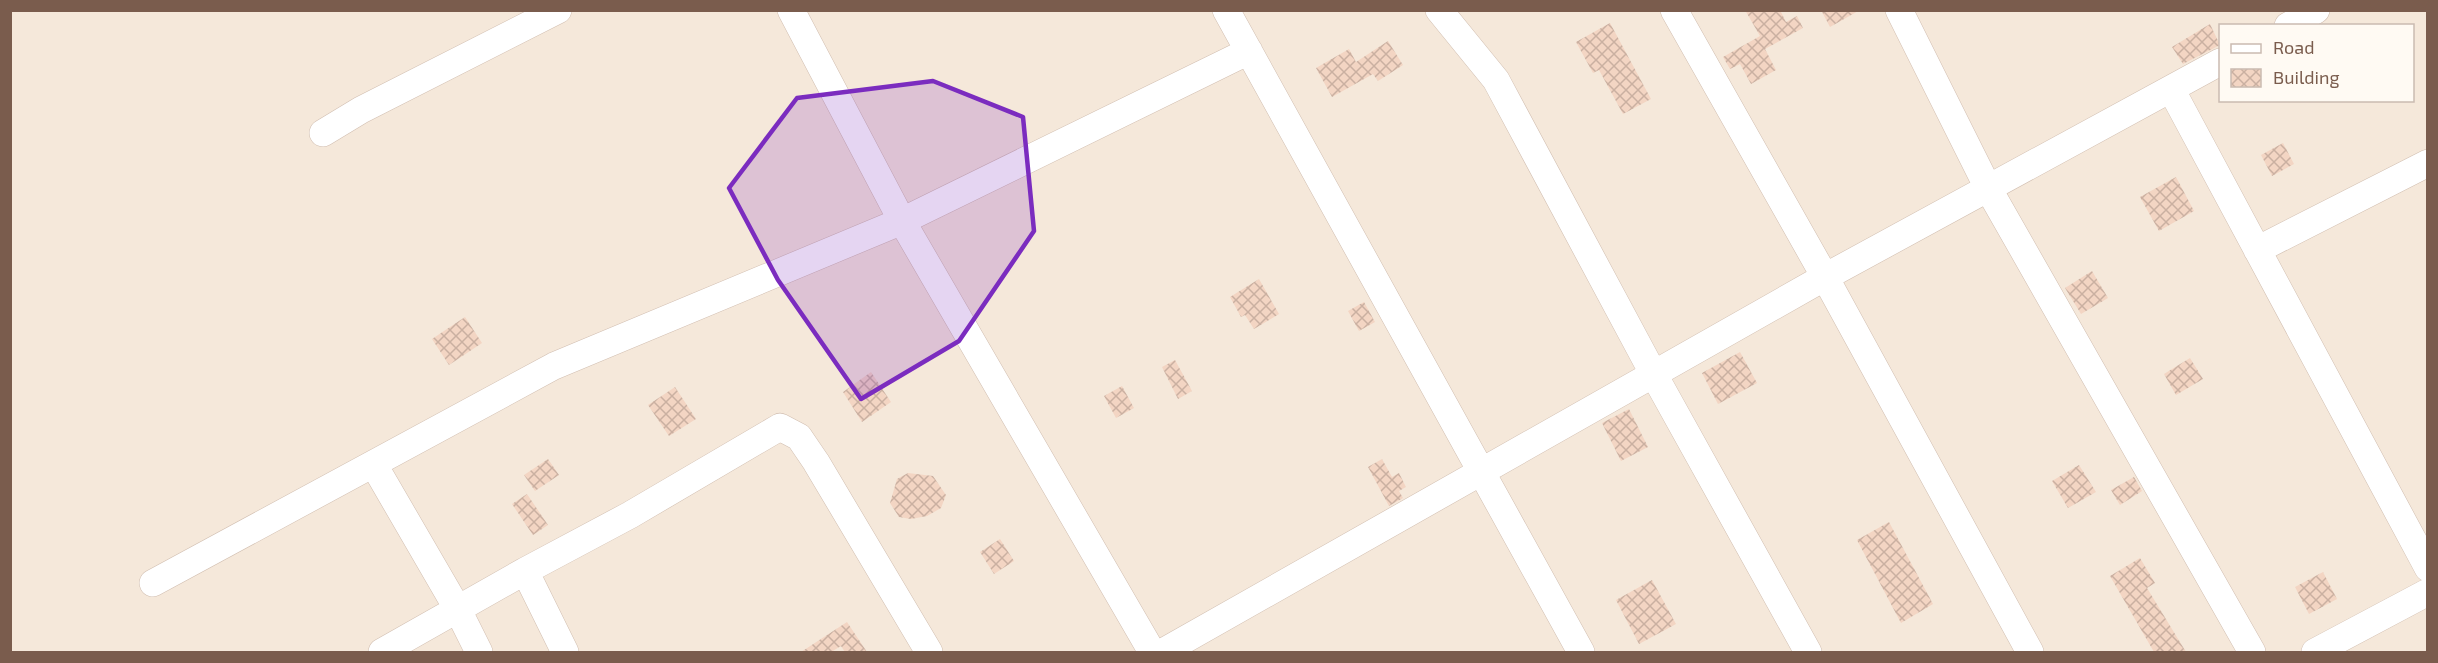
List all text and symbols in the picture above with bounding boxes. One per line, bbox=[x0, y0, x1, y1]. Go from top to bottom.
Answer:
legend bbox=[2219, 24, 2414, 102]
text: Road bbox=[2273, 36, 2314, 58]
text: Building bbox=[2273, 66, 2340, 88]

